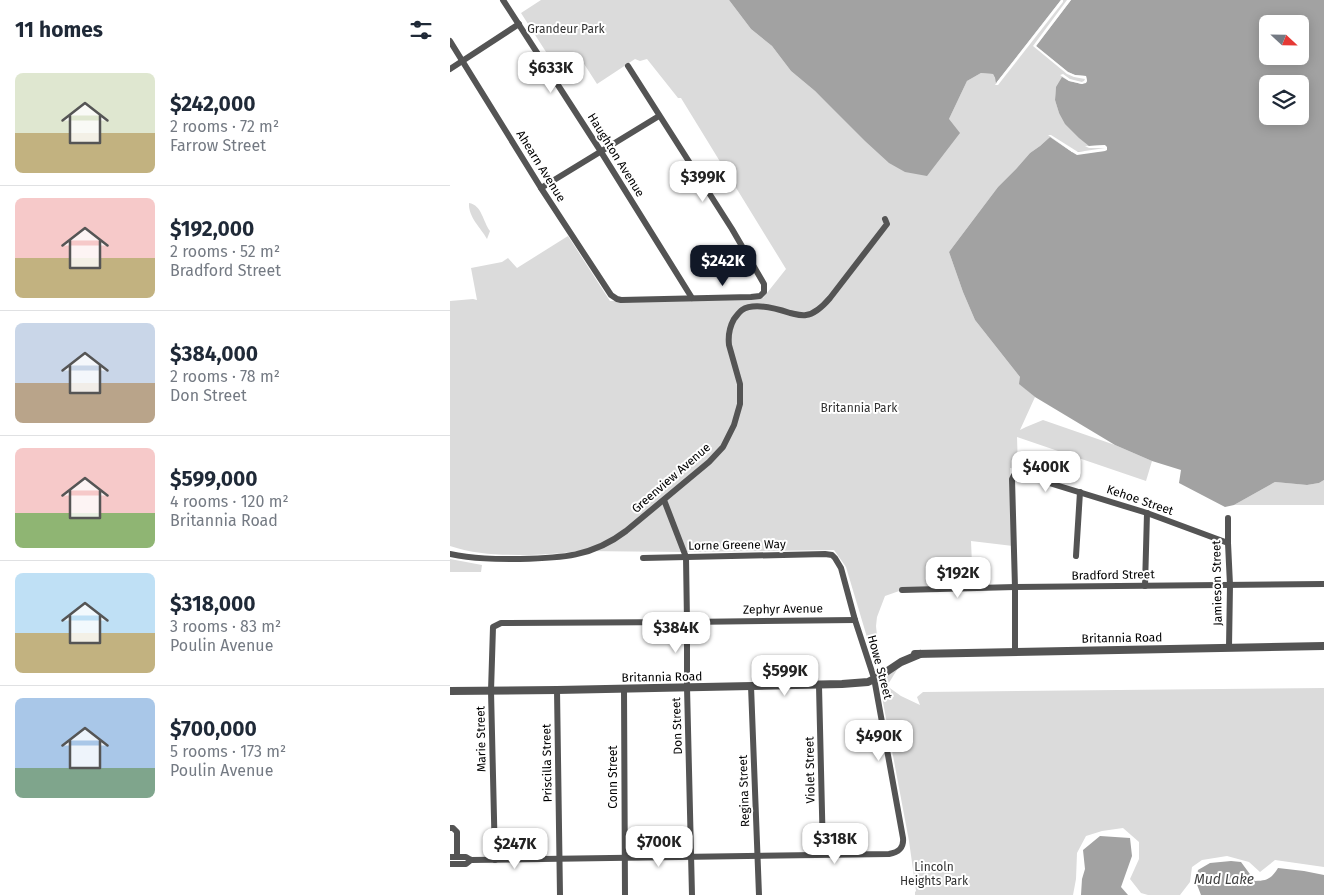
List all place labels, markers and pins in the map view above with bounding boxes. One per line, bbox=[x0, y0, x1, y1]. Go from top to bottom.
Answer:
pin: $633K bbox=[516, 52, 586, 94]
pin: $399K bbox=[668, 160, 738, 203]
pin: $242K bbox=[688, 244, 758, 287]
pin: $400K bbox=[1011, 450, 1081, 493]
pin: $192K bbox=[923, 556, 993, 599]
pin: $384K bbox=[641, 612, 711, 654]
pin: $599K bbox=[750, 654, 820, 697]
pin: $490K bbox=[844, 720, 914, 762]
pin: $318K bbox=[800, 822, 870, 865]
pin: $700K bbox=[624, 826, 694, 868]
pin: $247K bbox=[480, 828, 550, 870]

